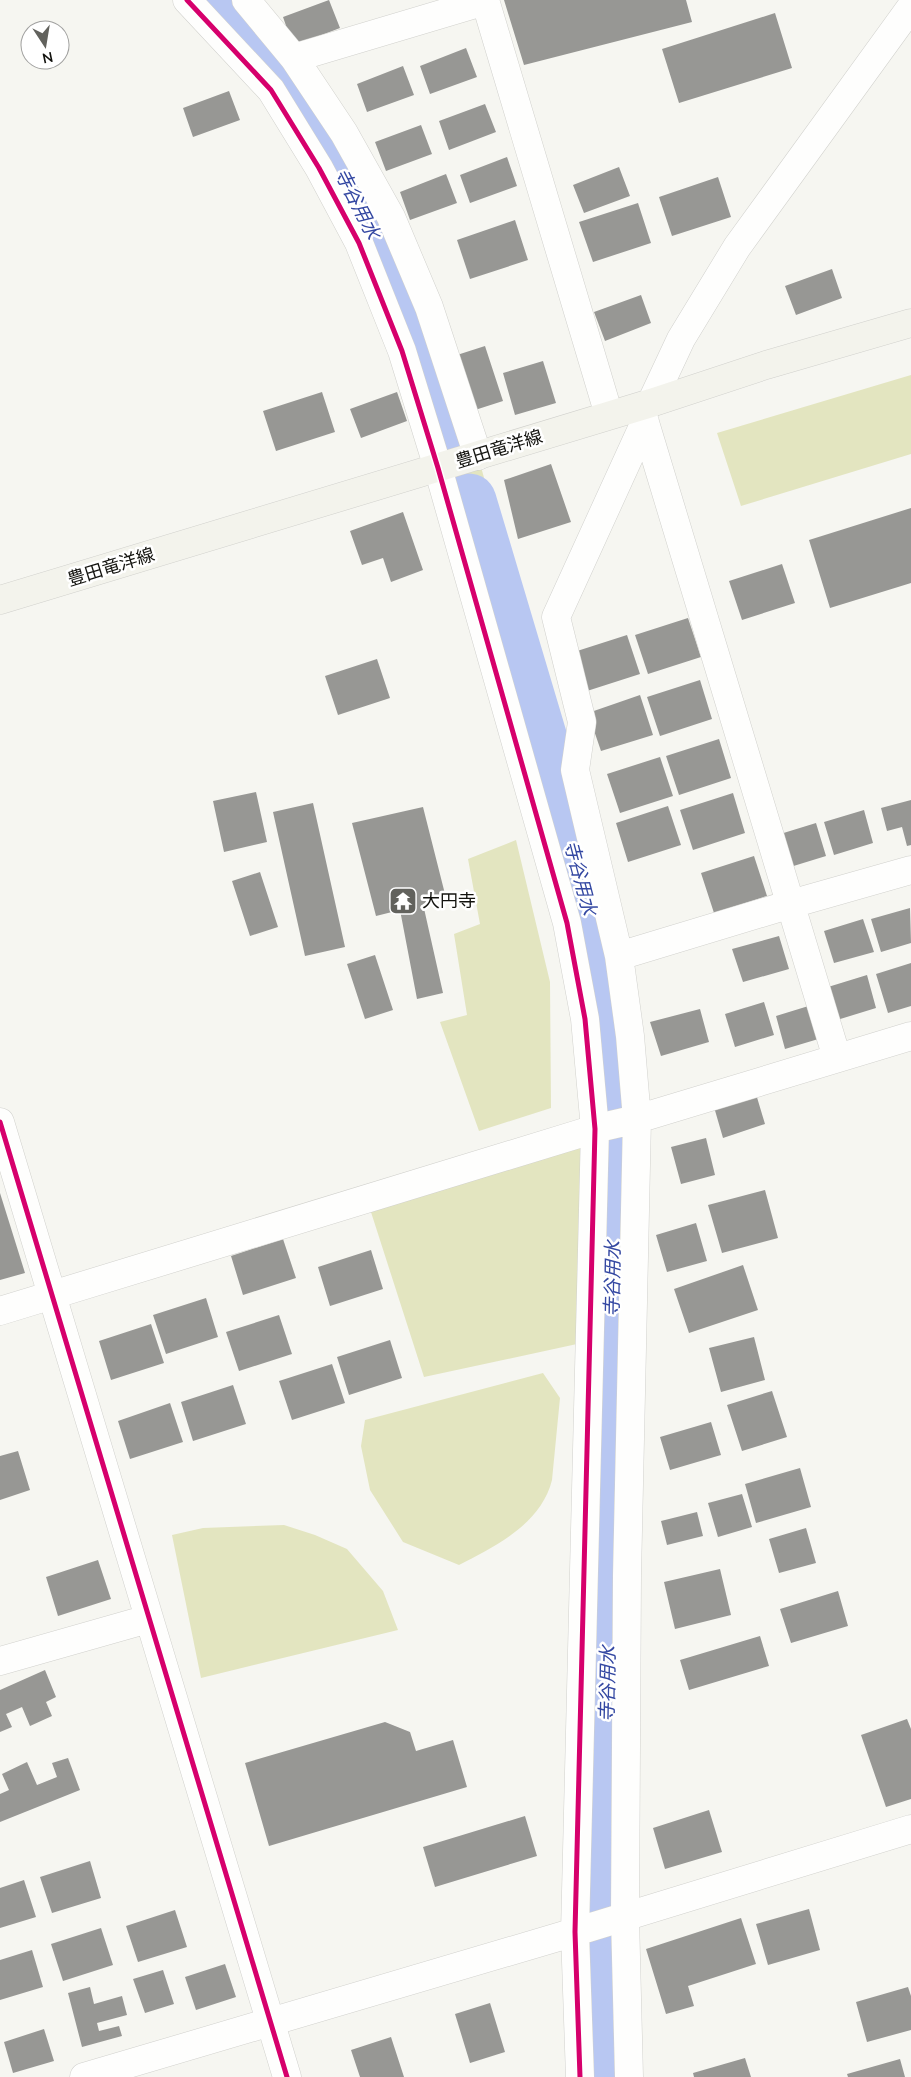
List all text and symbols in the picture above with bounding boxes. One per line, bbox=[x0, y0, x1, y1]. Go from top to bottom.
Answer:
north arrow bbox=[20, 20, 70, 70]
text: N bbox=[40, 47, 55, 68]
water label: 寺谷用水 bbox=[328, 164, 387, 246]
street label: 豊田竜洋線 bbox=[452, 424, 546, 474]
street label: 豊田竜洋線 bbox=[64, 542, 158, 592]
water label: 寺谷用水 bbox=[558, 838, 603, 920]
temple icon: 大円寺 bbox=[388, 886, 418, 916]
place label: 大円寺 bbox=[422, 889, 476, 913]
water label: 寺谷用水 bbox=[599, 1239, 627, 1317]
water label: 寺谷用水 bbox=[594, 1644, 622, 1722]

